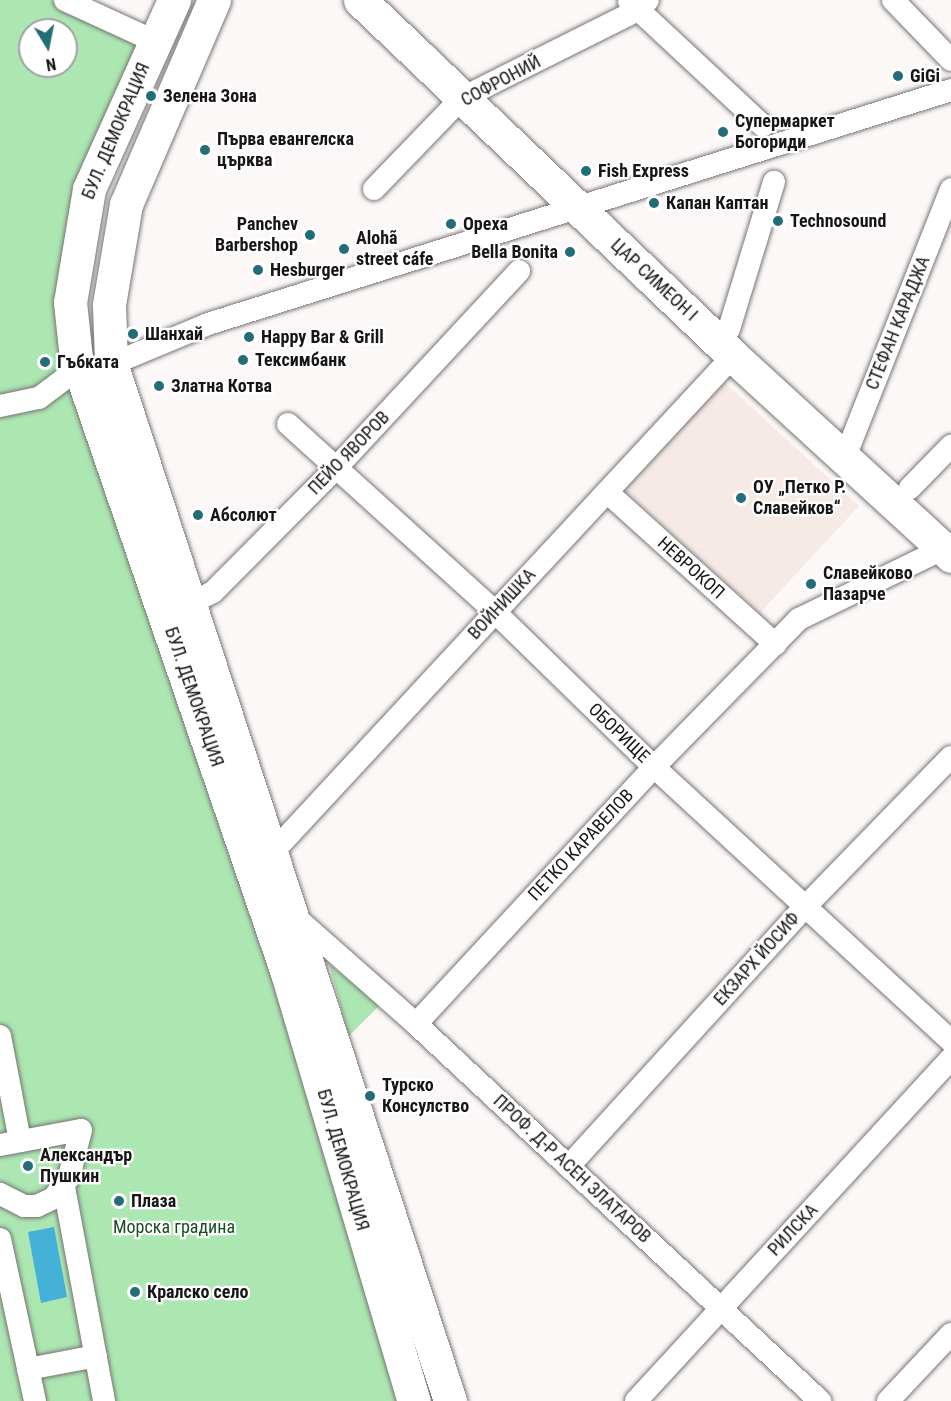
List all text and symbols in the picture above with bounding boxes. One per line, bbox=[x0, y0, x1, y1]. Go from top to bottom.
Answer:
north arrow bbox=[18, 18, 78, 78]
street label: СОФРОНИЙ bbox=[457, 51, 545, 111]
text: N bbox=[44, 54, 57, 74]
street label: БУЛ. ДЕМОКРАЦИЯ bbox=[77, 59, 155, 203]
place label: GiGi bbox=[910, 65, 940, 87]
marker: GiGi bbox=[891, 69, 905, 83]
place label: Зелена Зона bbox=[163, 85, 257, 107]
marker: Зелена Зона bbox=[144, 89, 158, 103]
place label: Супермаркет Богориди bbox=[735, 111, 835, 154]
marker: Супермаркет Богориди bbox=[716, 125, 730, 139]
place label: Първа евангелска църква bbox=[217, 129, 354, 172]
marker: Първа евангелска църква bbox=[198, 143, 212, 157]
place label: Fish Express bbox=[598, 160, 689, 182]
marker: Fish Express bbox=[579, 164, 593, 178]
place label: Капан Каптан bbox=[666, 192, 768, 214]
marker: Капан Каптан bbox=[647, 196, 661, 210]
place label: Technosound bbox=[790, 210, 886, 232]
place label: Ореха bbox=[463, 213, 508, 235]
place label: Panchev Barbershop bbox=[215, 214, 298, 256]
marker: Technosound bbox=[771, 214, 785, 228]
marker: Ореха bbox=[444, 217, 458, 231]
marker: Panchev Barbershop bbox=[303, 228, 317, 242]
place label: Alohã street cáfe bbox=[356, 228, 433, 270]
street label: ЦАР СИМЕОН I bbox=[606, 234, 702, 326]
place label: Bella Bonita bbox=[471, 241, 558, 263]
marker: Alohã street cáfe bbox=[337, 242, 351, 256]
marker: Bella Bonita bbox=[563, 245, 577, 259]
street label: СТЕФАН КАРАДЖА bbox=[861, 253, 935, 393]
place label: Hesburger bbox=[270, 259, 345, 281]
marker: Hesburger bbox=[251, 263, 265, 277]
place label: Шанхай bbox=[145, 323, 203, 345]
place label: Happy Bar & Grill bbox=[261, 326, 384, 348]
marker: Шанхай bbox=[126, 327, 140, 341]
marker: Happy Bar & Grill bbox=[242, 330, 256, 344]
place label: Тексимбанк bbox=[255, 349, 346, 371]
place label: Гъбката bbox=[57, 351, 119, 373]
marker: Тексимбанк bbox=[236, 353, 250, 367]
marker: Гъбката bbox=[38, 355, 52, 369]
place label: Златна Котва bbox=[171, 375, 272, 397]
marker: Златна Котва bbox=[152, 379, 166, 393]
street label: ПЕЙО ЯВОРОВ bbox=[304, 407, 394, 499]
place label: ОУ „Петко Р. Славейков“ bbox=[753, 477, 846, 520]
marker: ОУ „Петко Р. Славейков“ bbox=[734, 491, 748, 505]
place label: Абсолют bbox=[210, 504, 277, 526]
marker: Абсолют bbox=[191, 508, 205, 522]
street label: НЕВРОКОП bbox=[653, 532, 729, 604]
place label: Славейково Пазарче bbox=[823, 563, 913, 606]
street label: ВОЙНИШКА bbox=[464, 564, 540, 644]
marker: Славейково Пазарче bbox=[804, 577, 818, 591]
street label: БУЛ. ДЕМОКРАЦИЯ bbox=[160, 624, 228, 770]
street label: ОБОРИЩЕ bbox=[584, 699, 654, 767]
street label: ПЕТКО КАРАВЕЛОВ bbox=[524, 785, 638, 905]
street label: ЕКЗАРХ ЙОСИФ bbox=[709, 908, 805, 1010]
place label: Турско Консулство bbox=[382, 1075, 469, 1118]
street label: БУЛ. ДЕМОКРАЦИЯ bbox=[312, 1087, 374, 1233]
marker: Турско Консулство bbox=[363, 1089, 377, 1103]
street label: ПРОФ. Д-Р АСЕН ЗЛАТАРОВ bbox=[489, 1090, 655, 1248]
place label: Александър Пушкин bbox=[40, 1145, 132, 1188]
marker: Александър Пушкин bbox=[21, 1159, 35, 1173]
place label: Плаза bbox=[131, 1190, 176, 1212]
marker: Плаза bbox=[112, 1194, 126, 1208]
street label: РИЛСКА bbox=[764, 1200, 822, 1260]
park label: Морска градина bbox=[113, 1216, 235, 1238]
place label: Кралско село bbox=[147, 1281, 248, 1303]
marker: Кралско село bbox=[128, 1285, 142, 1299]

